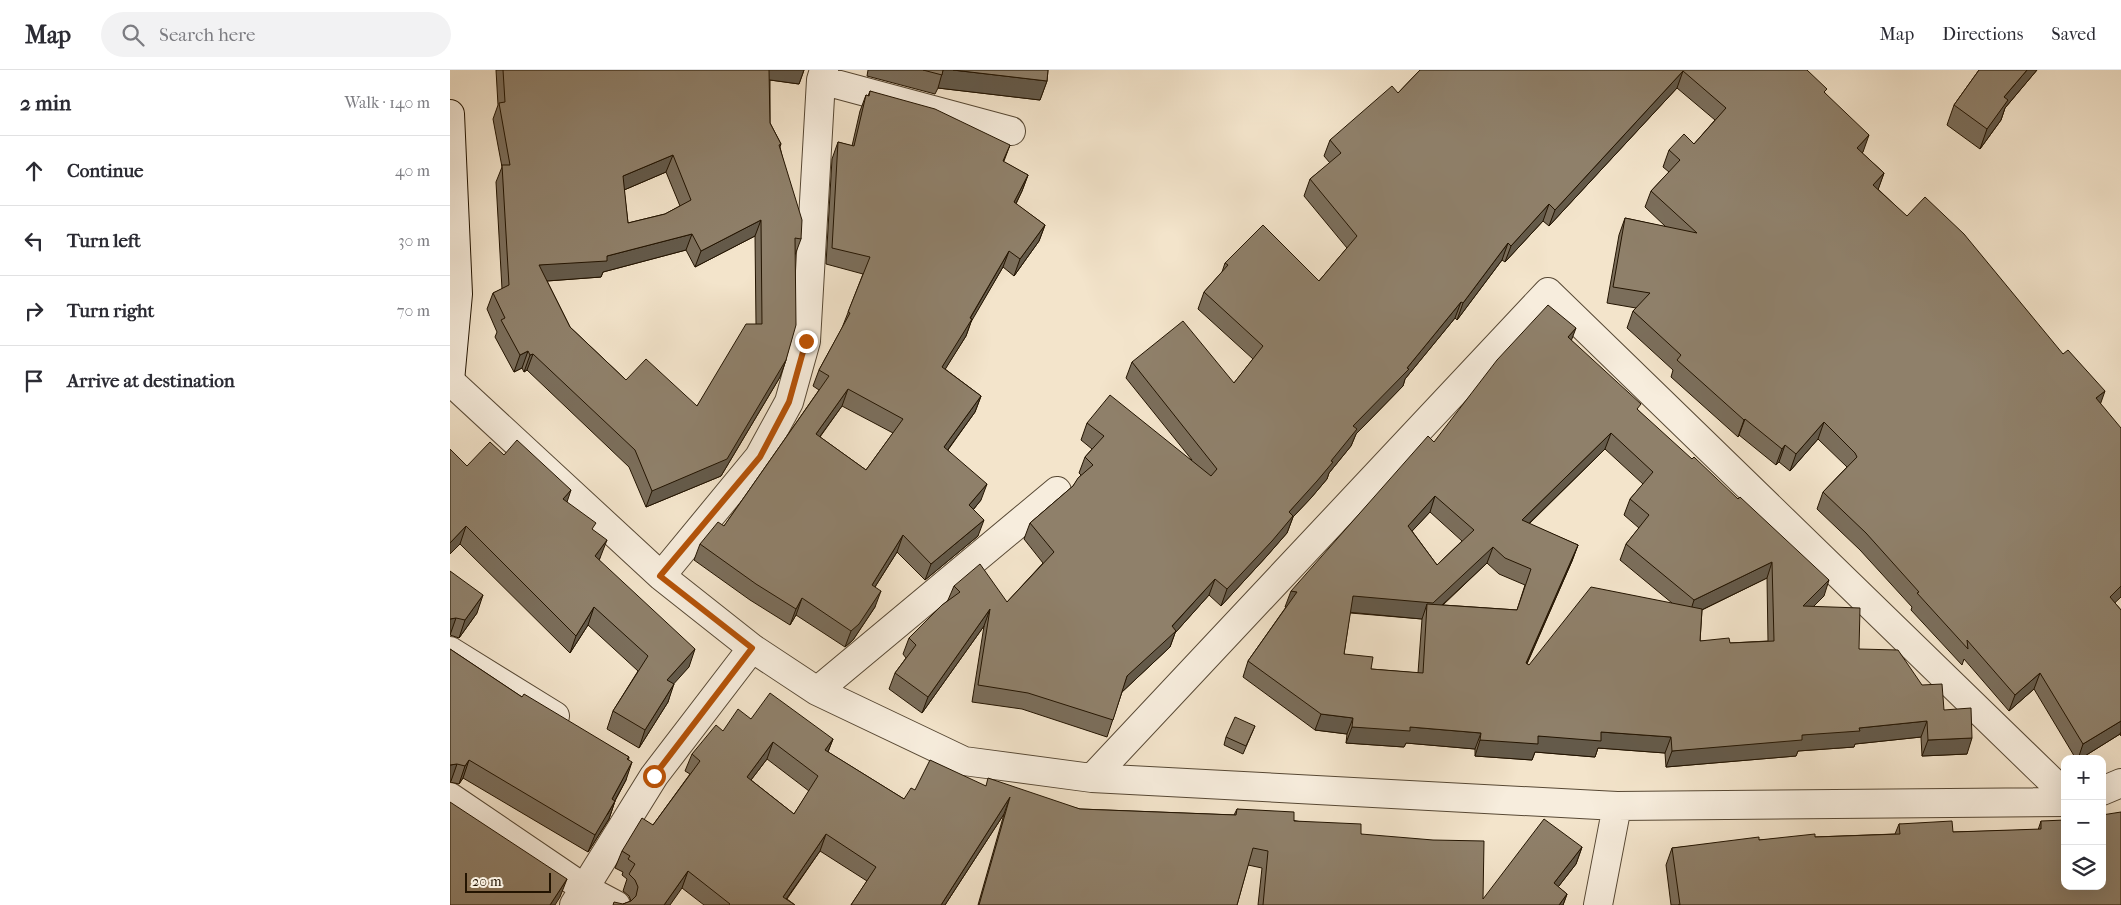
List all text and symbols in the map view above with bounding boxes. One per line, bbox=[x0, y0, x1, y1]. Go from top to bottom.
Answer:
search box bbox=[101, 12, 451, 57]
text: Map bbox=[25, 21, 71, 49]
icon: search bbox=[119, 21, 147, 49]
text: Search here bbox=[159, 24, 255, 46]
text: Map bbox=[1880, 24, 1914, 45]
text: Directions bbox=[1942, 24, 2023, 45]
text: Saved bbox=[2051, 24, 2096, 45]
text: 2 min bbox=[20, 91, 71, 115]
text: Walk · 140 m bbox=[345, 93, 430, 112]
icon: ahead bbox=[20, 157, 48, 185]
text: Continue bbox=[67, 160, 143, 182]
text: 40 m bbox=[395, 161, 430, 180]
icon: left bbox=[20, 227, 48, 255]
text: Turn left bbox=[67, 230, 141, 252]
text: 30 m bbox=[398, 231, 430, 250]
icon: right bbox=[20, 297, 48, 325]
text: Turn right bbox=[67, 300, 154, 322]
text: 70 m bbox=[397, 301, 430, 320]
route end bbox=[795, 330, 818, 353]
icon: arrive bbox=[20, 367, 48, 395]
text: Arrive at destination bbox=[67, 370, 235, 392]
map controls bbox=[2061, 755, 2106, 890]
button: + bbox=[2061, 755, 2106, 800]
route start bbox=[643, 765, 666, 788]
button: − bbox=[2061, 800, 2106, 845]
button: layers bbox=[2061, 845, 2106, 890]
scale bar bbox=[465, 870, 551, 893]
text: 20 m bbox=[472, 873, 502, 890]

